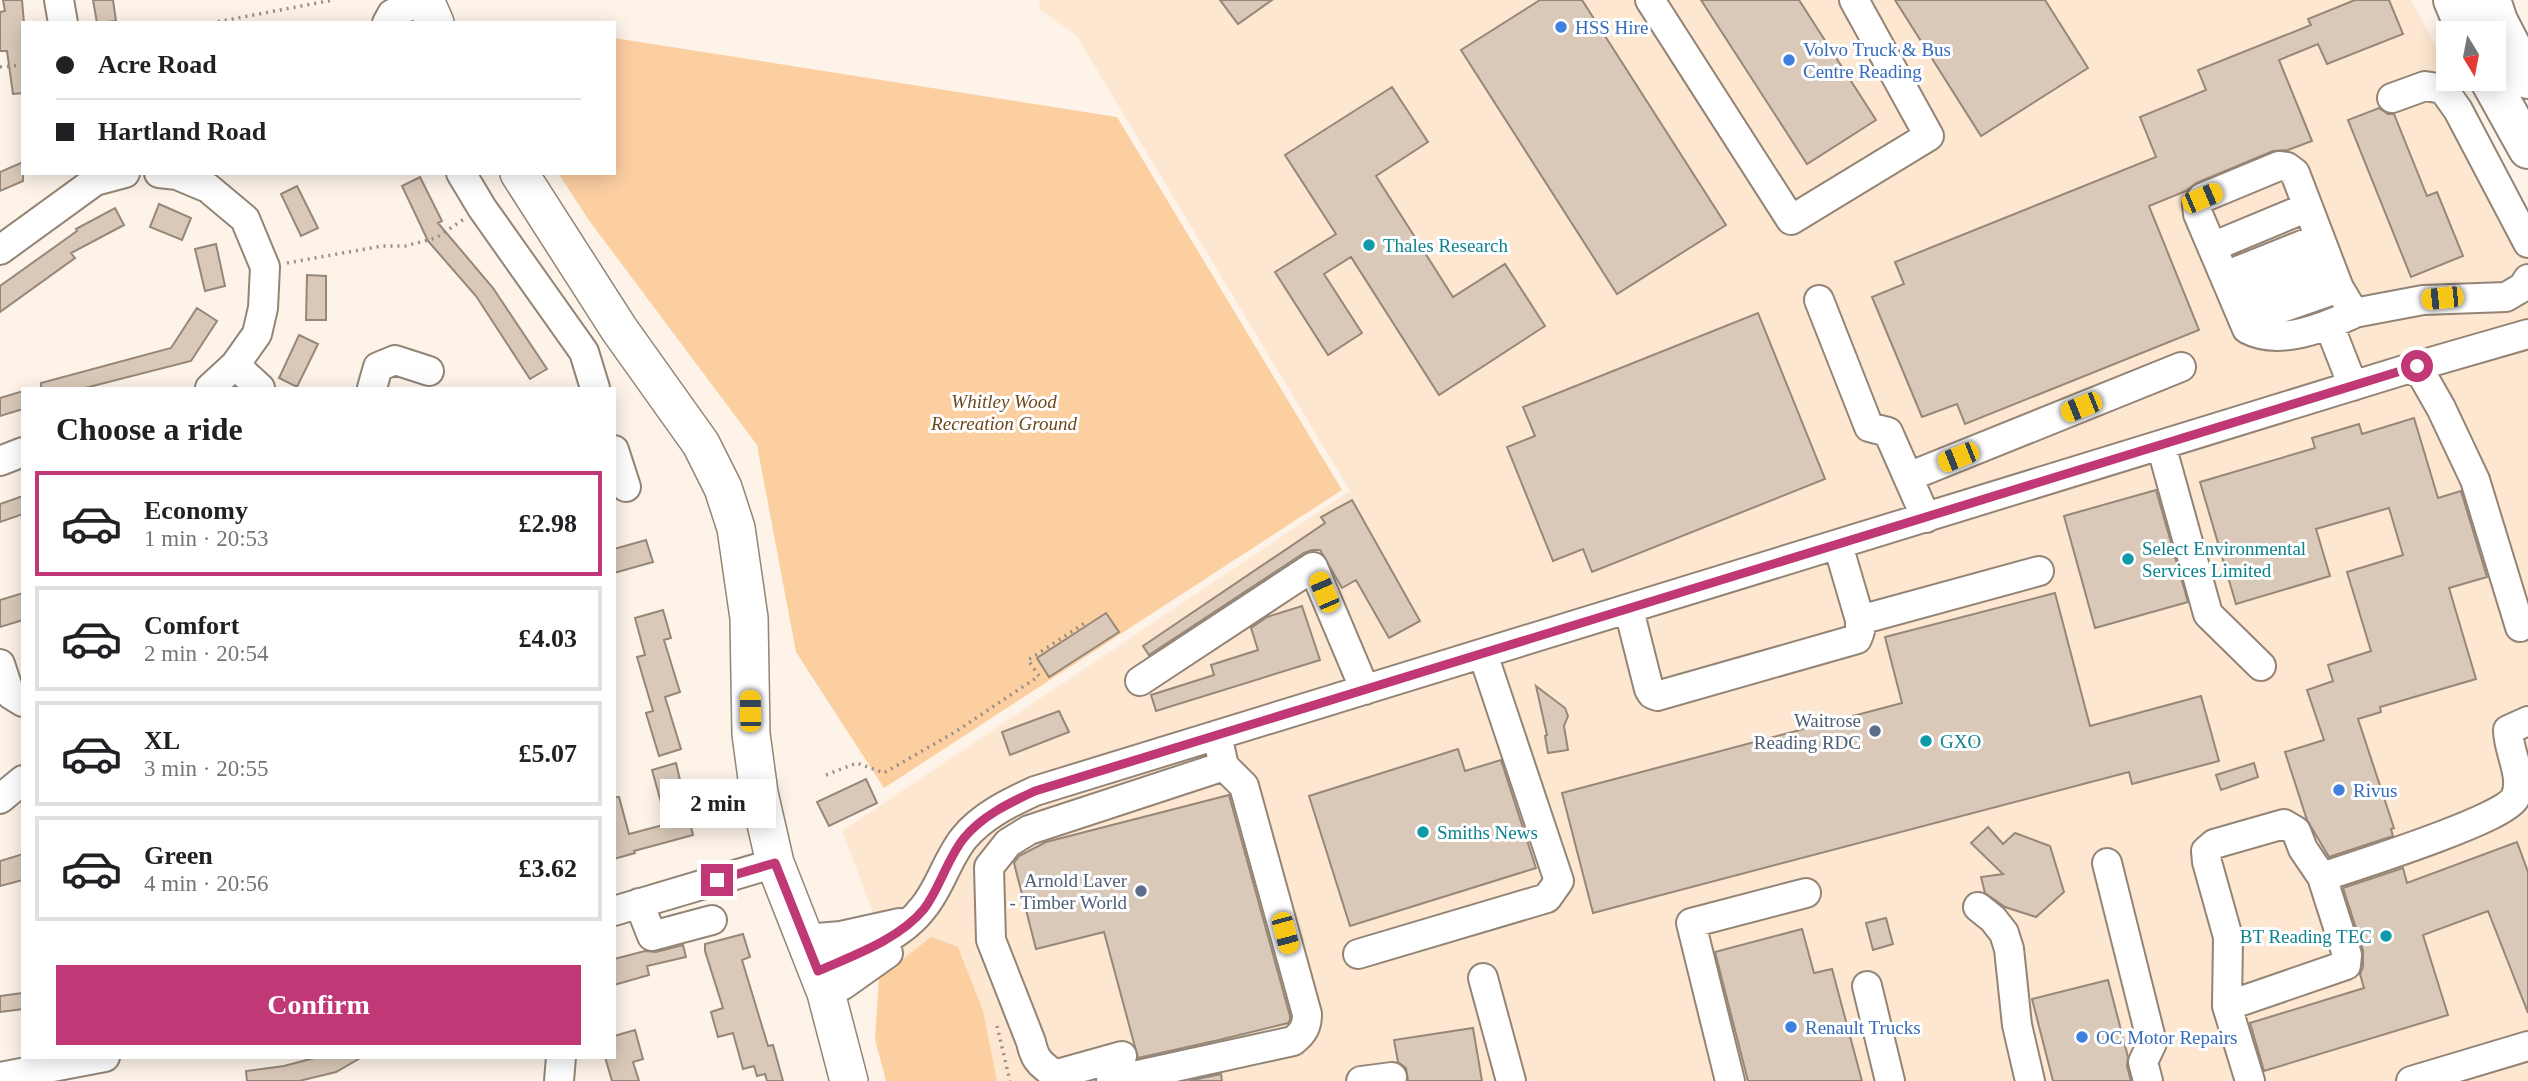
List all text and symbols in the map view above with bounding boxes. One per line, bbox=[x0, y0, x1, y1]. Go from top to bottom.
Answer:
place label: HSS Hire bbox=[1575, 17, 1648, 38]
marker: HSS Hire bbox=[1553, 19, 1569, 35]
north arrow bbox=[2436, 21, 2506, 91]
map controls bbox=[2436, 21, 2506, 91]
place label: Volvo Truck & Bus Centre Reading bbox=[1803, 39, 1951, 82]
text: Acre Road bbox=[98, 50, 217, 79]
marker: Volvo Truck & Bus Centre Reading bbox=[1781, 52, 1797, 68]
text: Hartland Road bbox=[98, 117, 266, 146]
car bbox=[2179, 180, 2226, 216]
place label: Thales Research bbox=[1383, 235, 1509, 256]
marker: Thales Research bbox=[1361, 237, 1377, 253]
car bbox=[2421, 285, 2464, 311]
route start bbox=[2401, 350, 2433, 382]
car bbox=[2058, 389, 2105, 425]
park label: Whitley Wood Recreation Ground bbox=[930, 391, 1077, 434]
text: Choose a ride bbox=[56, 411, 243, 447]
car bbox=[1935, 439, 1982, 475]
icon: car bbox=[60, 492, 123, 555]
text: Economy bbox=[144, 496, 248, 525]
text: £2.98 bbox=[519, 509, 577, 538]
text: 1 min · 20:53 bbox=[144, 526, 269, 551]
place label: Select Environmental Services Limited bbox=[2142, 538, 2306, 581]
marker: Select Environmental Services Limited bbox=[2120, 551, 2136, 567]
car bbox=[1307, 569, 1342, 615]
icon: car bbox=[60, 607, 123, 670]
text: Comfort bbox=[144, 611, 239, 640]
text: £4.03 bbox=[519, 624, 577, 653]
text: 2 min · 20:54 bbox=[144, 641, 269, 666]
car bbox=[740, 690, 761, 732]
place label: Waitrose Reading RDC bbox=[1754, 710, 1861, 753]
icon: car bbox=[60, 722, 123, 785]
marker: Waitrose Reading RDC bbox=[1867, 723, 1883, 739]
text: XL bbox=[144, 726, 180, 755]
place label: GXO bbox=[1940, 731, 1981, 752]
marker: GXO bbox=[1918, 733, 1934, 749]
text: £5.07 bbox=[519, 739, 577, 768]
text: 3 min · 20:55 bbox=[144, 756, 269, 781]
callout: 2 min bbox=[659, 778, 775, 828]
place label: Rivus bbox=[2353, 780, 2397, 801]
marker: Rivus bbox=[2331, 782, 2347, 798]
text: 2 min bbox=[690, 791, 746, 816]
place label: Smiths News bbox=[1437, 822, 1538, 843]
marker: Smiths News bbox=[1415, 824, 1431, 840]
icon: car bbox=[60, 837, 123, 900]
text: Green bbox=[144, 841, 213, 870]
text: £3.62 bbox=[519, 854, 577, 883]
route end bbox=[701, 864, 733, 896]
place label: Arnold Laver - Timber World bbox=[1010, 870, 1128, 913]
text: 4 min · 20:56 bbox=[144, 871, 269, 896]
marker: Arnold Laver - Timber World bbox=[1133, 883, 1149, 899]
car bbox=[1270, 910, 1301, 956]
place label: BT Reading TEC bbox=[2240, 926, 2372, 947]
marker: BT Reading TEC bbox=[2378, 928, 2394, 944]
button: Confirm bbox=[56, 965, 581, 1045]
place label: Renault Trucks bbox=[1805, 1017, 1921, 1038]
marker: Renault Trucks bbox=[1783, 1019, 1799, 1035]
place label: OC Motor Repairs bbox=[2096, 1027, 2237, 1048]
marker: OC Motor Repairs bbox=[2074, 1029, 2090, 1045]

